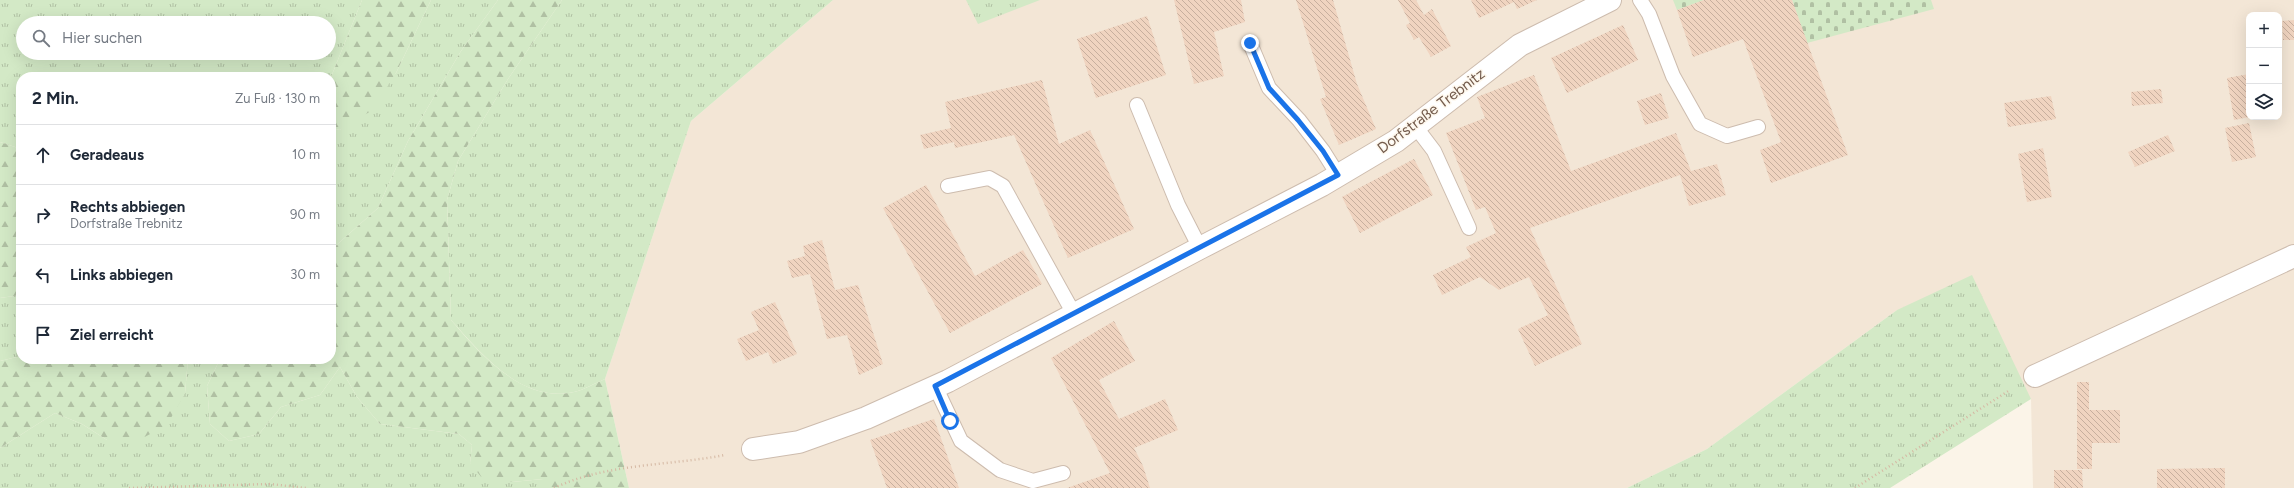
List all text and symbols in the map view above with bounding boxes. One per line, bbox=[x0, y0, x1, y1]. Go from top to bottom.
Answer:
map controls bbox=[2246, 12, 2282, 120]
button: + bbox=[2246, 12, 2282, 48]
search box bbox=[16, 16, 336, 60]
icon: search bbox=[30, 27, 52, 49]
text: Hier suchen bbox=[62, 29, 142, 47]
route end bbox=[1241, 34, 1259, 52]
button: − bbox=[2246, 48, 2282, 84]
street label: Dorfstraße Trebnitz bbox=[1374, 65, 1488, 157]
button: layers bbox=[2246, 84, 2282, 120]
text: 2 Min. bbox=[32, 88, 79, 108]
text: Zu Fuß · 130 m bbox=[235, 91, 320, 106]
icon: ahead bbox=[32, 144, 54, 166]
text: Geradeaus bbox=[70, 146, 144, 164]
text: 10 m bbox=[292, 147, 320, 162]
text: Rechts abbiegen bbox=[70, 198, 185, 216]
icon: right bbox=[32, 204, 54, 226]
text: 90 m bbox=[290, 207, 320, 222]
text: Dorfstraße Trebnitz bbox=[70, 216, 183, 231]
icon: left bbox=[32, 264, 54, 286]
text: Links abbiegen bbox=[70, 266, 173, 284]
text: 30 m bbox=[290, 267, 320, 282]
icon: arrive bbox=[32, 324, 54, 346]
text: Ziel erreicht bbox=[70, 326, 154, 344]
route start bbox=[941, 412, 959, 430]

